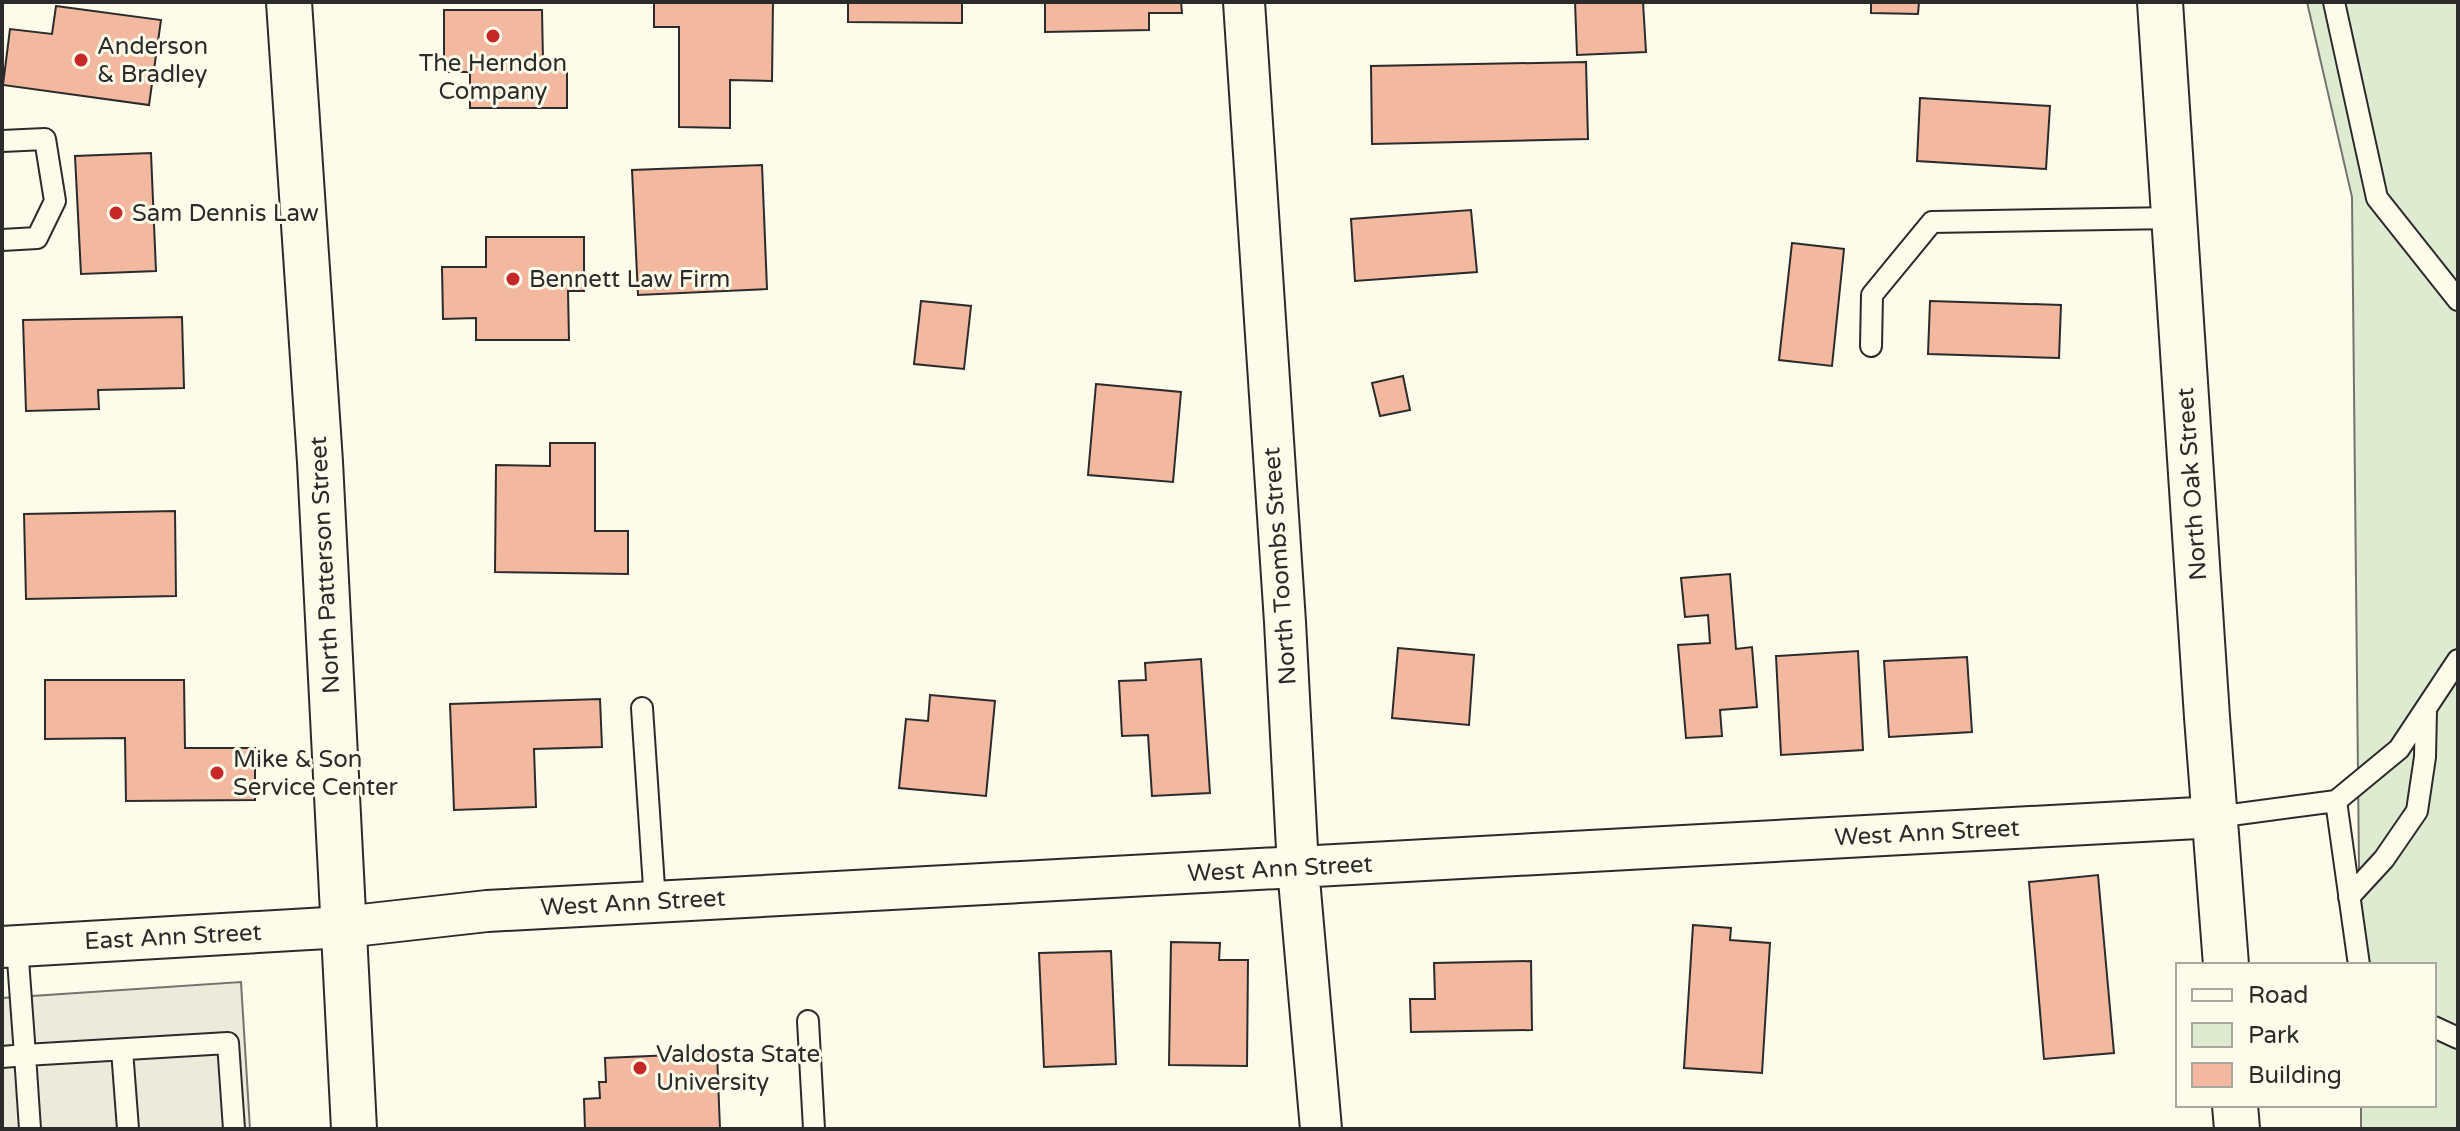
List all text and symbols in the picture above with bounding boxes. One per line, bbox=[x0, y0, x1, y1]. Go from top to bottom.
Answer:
marker: The Herndon Company bbox=[484, 27, 502, 45]
place label: Anderson & Bradley bbox=[97, 32, 208, 89]
place label: The Herndon Company bbox=[419, 49, 567, 106]
marker: Anderson & Bradley bbox=[72, 51, 90, 69]
place label: Sam Dennis Law bbox=[132, 199, 319, 228]
marker: Sam Dennis Law bbox=[107, 204, 125, 222]
place label: Bennett Law Firm bbox=[529, 265, 730, 294]
marker: Bennett Law Firm bbox=[504, 270, 522, 288]
street label: North Oak Street bbox=[2171, 387, 2213, 581]
street label: North Patterson Street bbox=[304, 435, 346, 695]
street label: North Toombs Street bbox=[1257, 446, 1303, 686]
place label: Mike & Son Service Center bbox=[233, 745, 399, 802]
marker: Mike & Son Service Center bbox=[208, 764, 226, 782]
street label: West Ann Street bbox=[1834, 814, 2020, 852]
street label: West Ann Street bbox=[1187, 850, 1373, 888]
street label: West Ann Street bbox=[540, 884, 726, 922]
street label: East Ann Street bbox=[84, 918, 262, 956]
legend bbox=[2176, 963, 2436, 1107]
text: Road bbox=[2248, 981, 2308, 1010]
text: Park bbox=[2248, 1021, 2299, 1050]
place label: Valdosta State University bbox=[656, 1040, 820, 1097]
marker: Valdosta State University bbox=[631, 1059, 649, 1077]
text: Building bbox=[2248, 1061, 2342, 1090]

